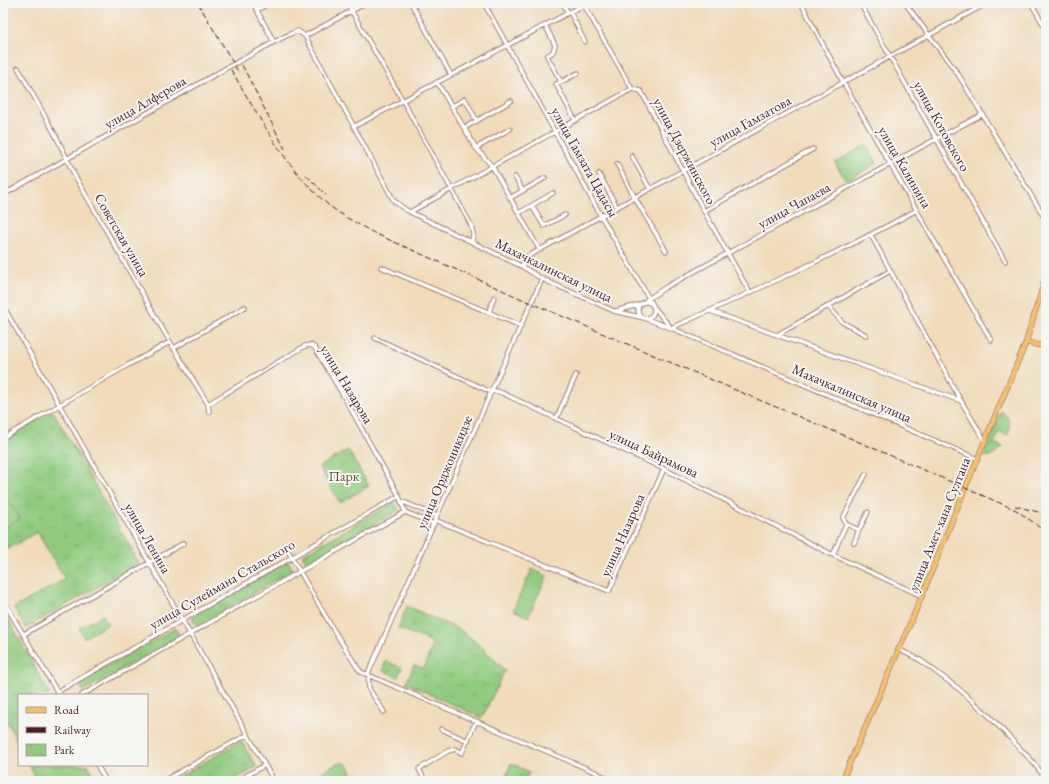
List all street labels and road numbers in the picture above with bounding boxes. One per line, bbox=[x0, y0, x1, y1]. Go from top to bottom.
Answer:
street label: улица Алферова bbox=[101, 71, 189, 133]
street label: улица Котовского bbox=[910, 78, 974, 174]
street label: улица Гамзатова bbox=[706, 91, 794, 151]
street label: улица Дзержинского bbox=[649, 95, 721, 208]
street label: улица Гамзата Цадасы bbox=[547, 104, 623, 221]
street label: улица Калинина bbox=[874, 123, 936, 212]
street label: улица Чапаева bbox=[755, 177, 834, 232]
street label: Советская улица bbox=[91, 190, 153, 280]
street label: Махачкалинская улица bbox=[492, 234, 616, 306]
street label: улица Назарова bbox=[316, 341, 378, 427]
street label: Махачкалинская улица bbox=[790, 360, 915, 426]
street label: улица Орджоникидзе bbox=[412, 412, 476, 532]
street label: улица Байрамова bbox=[606, 424, 702, 482]
street label: улица Амет-хана Султана bbox=[904, 454, 974, 594]
street label: улица Назарова bbox=[596, 490, 648, 579]
street label: улица Ленина bbox=[121, 500, 176, 577]
street label: улица Сулеймана Стальского bbox=[146, 535, 298, 633]

